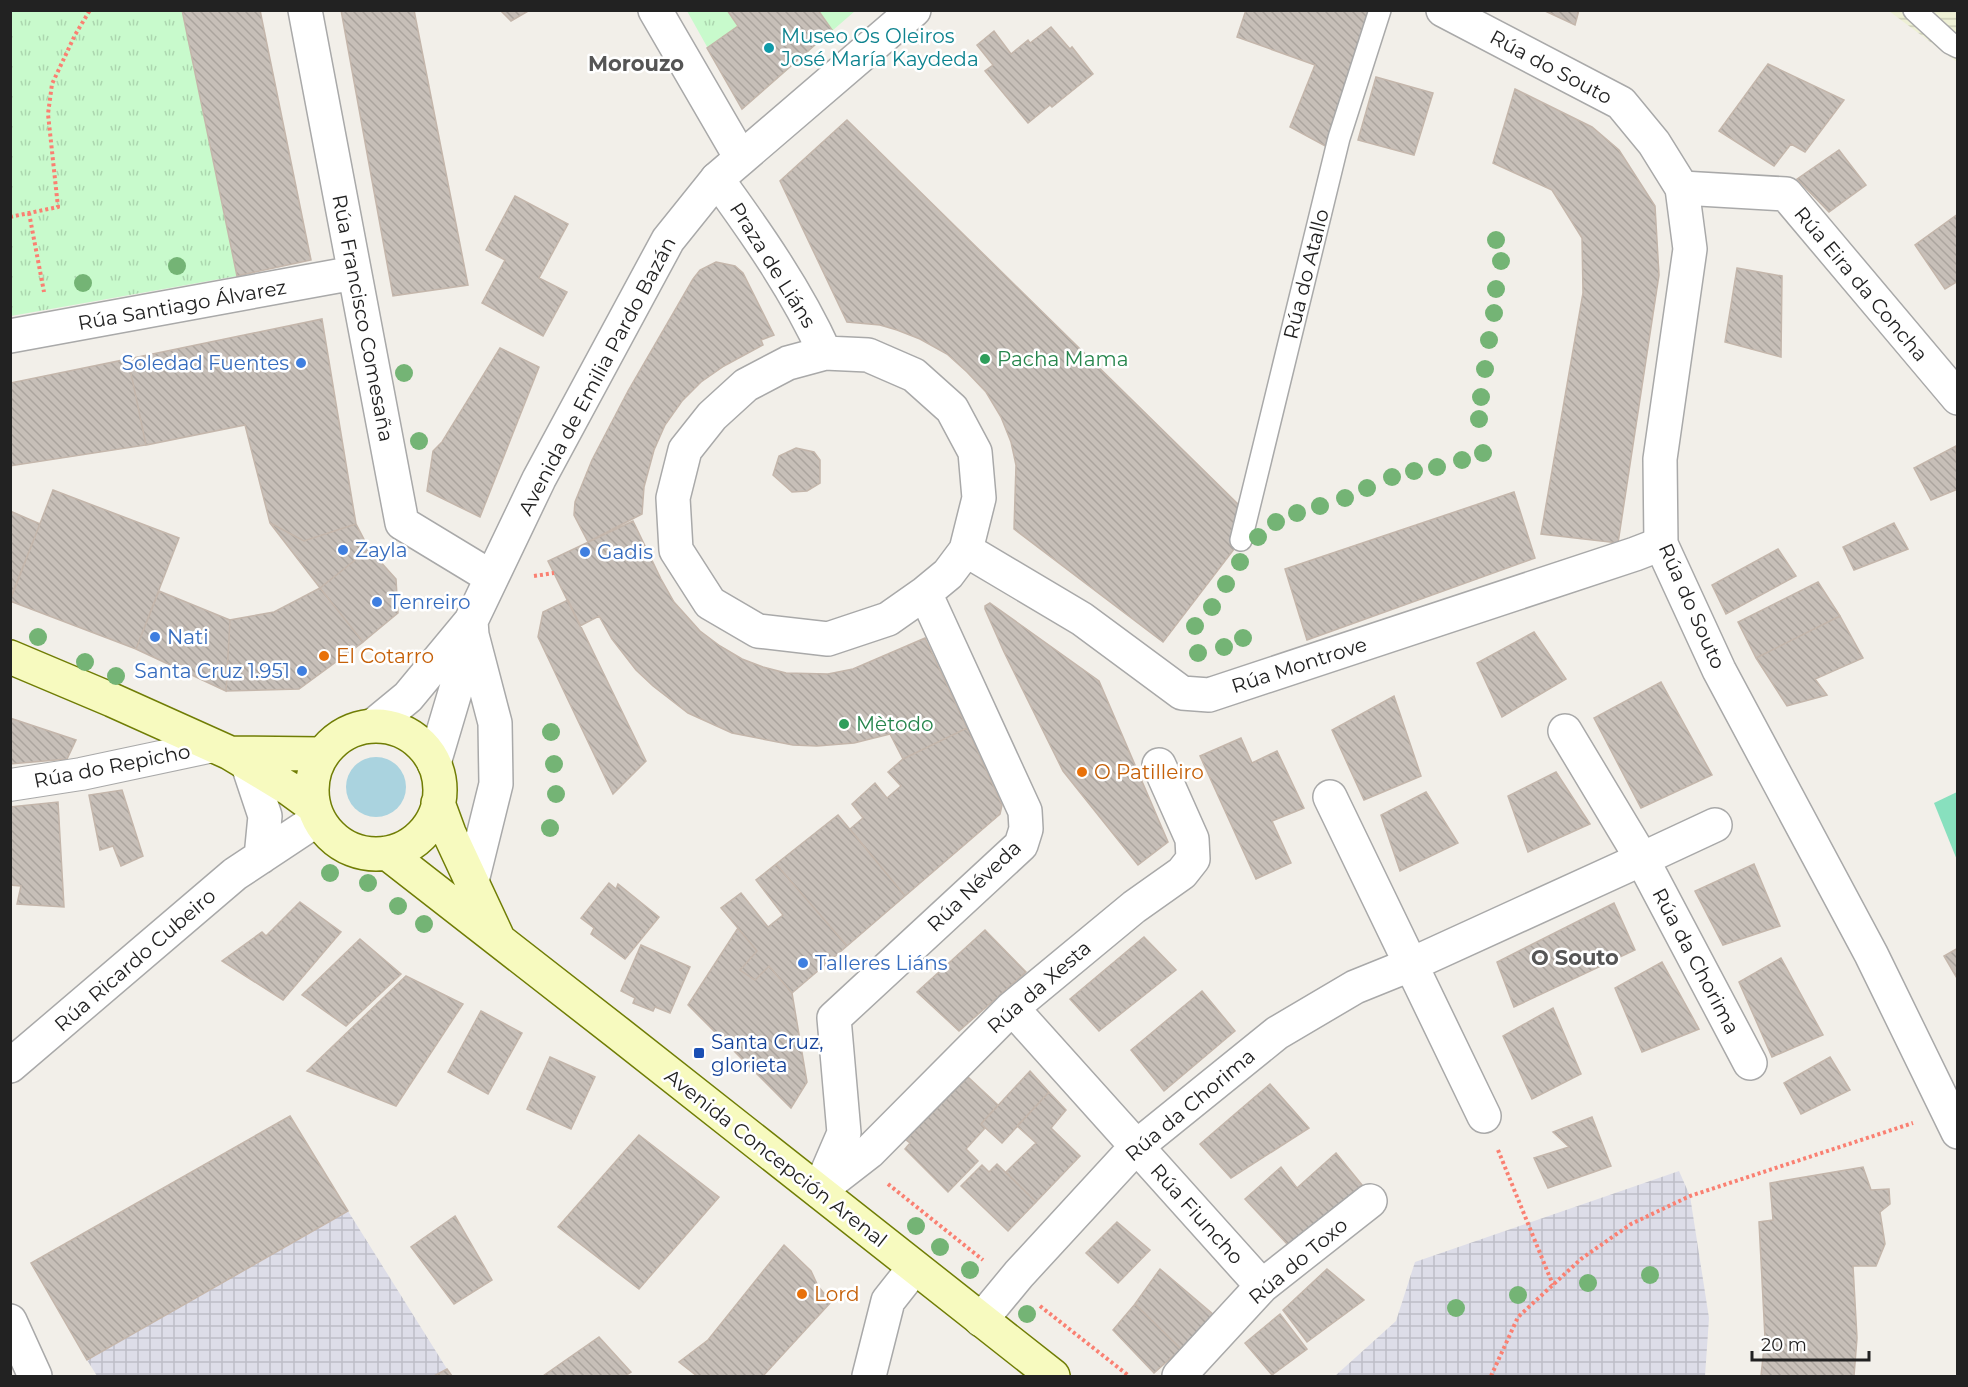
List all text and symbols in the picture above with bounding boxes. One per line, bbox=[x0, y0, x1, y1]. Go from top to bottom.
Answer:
place label: Museo Os Oleiros José María Kaydeda bbox=[780, 24, 979, 71]
street label: Rúa do Souto bbox=[1486, 25, 1616, 109]
marker: Museo Os Oleiros José María Kaydeda bbox=[762, 41, 776, 55]
district label: Morouzo bbox=[588, 51, 684, 76]
street label: Rúa Francisco Comesaña bbox=[327, 192, 399, 444]
street label: Praza de Liáns bbox=[725, 198, 821, 332]
street label: Rúa Eira da Concha bbox=[1789, 202, 1933, 366]
street label: Rúa do Atallo bbox=[1278, 206, 1334, 342]
street label: Avenida de Emilia Pardo Bazán bbox=[513, 233, 681, 519]
street label: Rúa Santiago Álvarez bbox=[76, 275, 288, 335]
place label: Pacha Mama bbox=[997, 347, 1128, 371]
place label: Soledad Fuentes bbox=[122, 351, 289, 375]
marker: Pacha Mama bbox=[978, 352, 992, 366]
marker: Soledad Fuentes bbox=[294, 356, 308, 370]
place label: Zayla bbox=[355, 538, 407, 562]
place label: Gadis bbox=[597, 540, 653, 564]
street label: Rúa do Souto bbox=[1654, 540, 1730, 672]
marker: Zayla bbox=[336, 543, 350, 557]
marker: Gadis bbox=[578, 545, 592, 559]
place label: Tenreiro bbox=[389, 590, 471, 614]
marker: Tenreiro bbox=[370, 595, 384, 609]
place label: Nati bbox=[167, 625, 209, 649]
marker: Nati bbox=[148, 630, 162, 644]
street label: Rúa Montrove bbox=[1228, 632, 1370, 698]
place label: El Cotarro bbox=[336, 644, 434, 668]
marker: El Cotarro bbox=[317, 649, 331, 663]
place label: Santa Cruz 1.951 bbox=[134, 659, 290, 683]
marker: Santa Cruz 1.951 bbox=[295, 664, 309, 678]
place label: Mètodo bbox=[856, 712, 934, 736]
marker: Mètodo bbox=[837, 717, 851, 731]
street label: Rúa do Repicho bbox=[32, 739, 192, 793]
place label: O Patilleiro bbox=[1094, 760, 1204, 784]
marker: O Patilleiro bbox=[1075, 765, 1089, 779]
street label: Rúa Néveda bbox=[922, 835, 1026, 937]
street label: Rúa Ricardo Cubeiro bbox=[50, 884, 220, 1036]
street label: Rúa da Chorima bbox=[1647, 884, 1745, 1038]
street label: Rúa da Xesta bbox=[982, 935, 1096, 1039]
district label: O Souto bbox=[1531, 945, 1619, 970]
place label: Talleres Liáns bbox=[815, 951, 948, 975]
marker: Talleres Liáns bbox=[796, 956, 810, 970]
place label: Santa Cruz, glorieta bbox=[711, 1030, 823, 1077]
street label: Rúa da Chorima bbox=[1120, 1044, 1260, 1166]
marker: Santa Cruz, glorieta bbox=[692, 1046, 706, 1060]
street label: Avenida Concepción Arenal bbox=[660, 1064, 892, 1252]
street label: Rúa Fiuncho bbox=[1146, 1159, 1248, 1269]
street label: Rúa do Toxo bbox=[1244, 1213, 1352, 1309]
place label: Lord bbox=[814, 1282, 860, 1306]
marker: Lord bbox=[795, 1287, 809, 1301]
scale bar bbox=[1752, 1324, 1869, 1362]
text: 20 m bbox=[1761, 1334, 1807, 1356]

